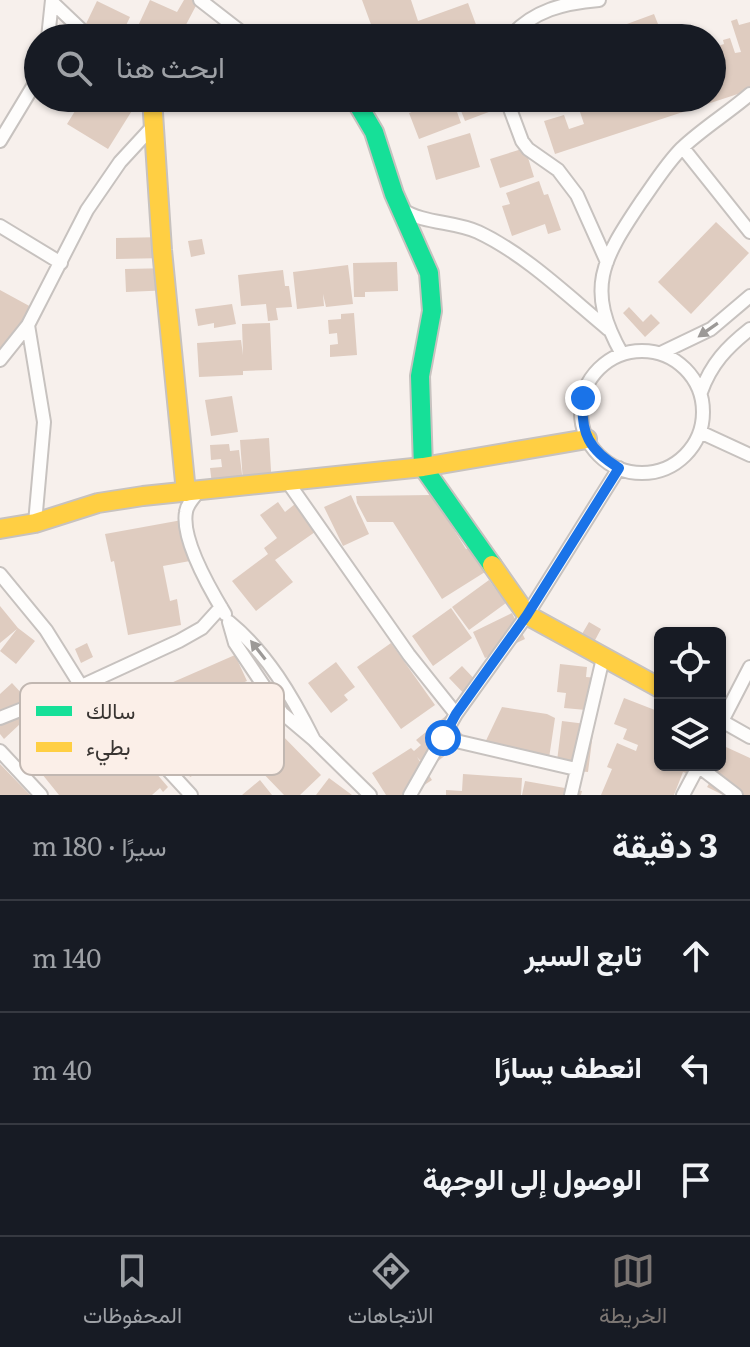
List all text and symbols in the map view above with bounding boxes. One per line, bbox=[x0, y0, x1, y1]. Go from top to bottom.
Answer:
search box bbox=[24, 24, 726, 112]
text: ابحث هنا bbox=[116, 43, 225, 87]
icon: search bbox=[52, 46, 96, 90]
one-way arrow bbox=[698, 322, 719, 337]
route end bbox=[565, 380, 601, 416]
map controls bbox=[654, 627, 726, 771]
button: locate bbox=[654, 627, 726, 699]
one-way arrow bbox=[250, 640, 266, 660]
legend bbox=[20, 683, 284, 775]
text: سالك bbox=[86, 693, 135, 726]
button: layers bbox=[654, 699, 726, 771]
route start bbox=[425, 720, 461, 756]
text: بطيء bbox=[86, 729, 131, 766]
text: 3 دقيقة bbox=[612, 818, 718, 868]
text: سيرًا · 180 m bbox=[32, 825, 167, 864]
text: تابع السير bbox=[524, 931, 642, 975]
icon: ahead bbox=[674, 934, 718, 978]
text: 140 m bbox=[32, 937, 101, 976]
text: انعطف يسارًا bbox=[494, 1043, 642, 1087]
icon: left bbox=[674, 1046, 718, 1090]
text: 40 m bbox=[32, 1049, 92, 1088]
text: الوصول إلى الوجهة bbox=[423, 1155, 642, 1199]
icon: arrive bbox=[674, 1158, 718, 1202]
tab: المحفوظات bbox=[83, 1249, 182, 1335]
tab: الاتجاهات bbox=[348, 1249, 433, 1335]
tab: الخريطة bbox=[599, 1249, 667, 1335]

